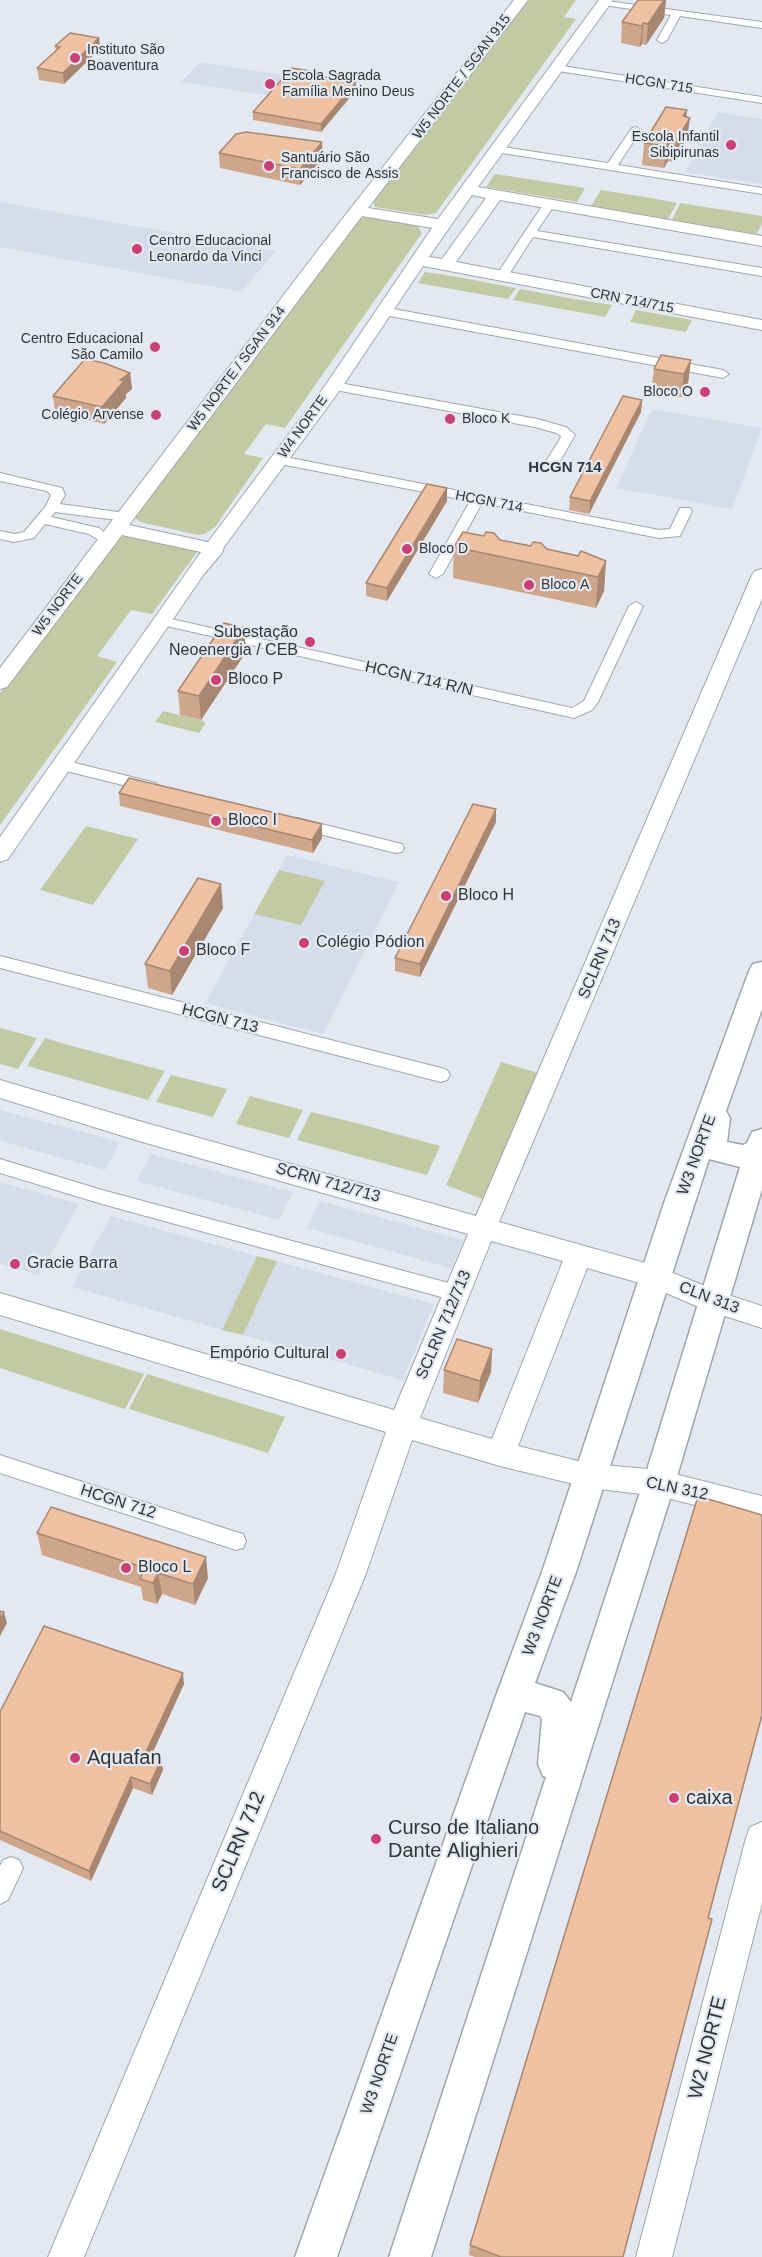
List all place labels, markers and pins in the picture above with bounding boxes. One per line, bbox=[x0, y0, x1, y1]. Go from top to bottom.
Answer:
place label: Instituto São Boaventura bbox=[87, 42, 165, 74]
marker: Instituto São Boaventura bbox=[68, 51, 82, 65]
place label: Escola Sagrada Família Menino Deus bbox=[282, 68, 414, 100]
marker: Escola Sagrada Família Menino Deus bbox=[263, 77, 277, 91]
place label: Escola Infantil Sibipirunas bbox=[632, 129, 719, 162]
marker: Escola Infantil Sibipirunas bbox=[724, 138, 738, 152]
place label: Santuário São Francisco de Assis bbox=[281, 150, 398, 182]
marker: Santuário São Francisco de Assis bbox=[262, 159, 276, 173]
place label: Centro Educacional Leonardo da Vinci bbox=[149, 233, 271, 266]
marker: Centro Educacional Leonardo da Vinci bbox=[130, 242, 144, 256]
place label: Centro Educacional São Camilo bbox=[21, 331, 143, 364]
marker: Centro Educacional São Camilo bbox=[148, 340, 162, 354]
place label: Bloco O bbox=[643, 384, 693, 400]
marker: Bloco O bbox=[698, 385, 712, 399]
place label: Colégio Arvense bbox=[41, 407, 144, 423]
marker: Colégio Arvense bbox=[149, 408, 163, 422]
place label: Bloco K bbox=[462, 411, 510, 427]
marker: Bloco K bbox=[443, 412, 457, 426]
place label: Bloco D bbox=[419, 541, 468, 557]
marker: Bloco D bbox=[400, 542, 414, 556]
place label: Bloco A bbox=[541, 577, 589, 593]
marker: Bloco A bbox=[522, 578, 536, 592]
place label: Subestação Neoenergia / CEB bbox=[169, 623, 298, 661]
marker: Subestação Neoenergia / CEB bbox=[303, 635, 317, 649]
place label: Bloco P bbox=[228, 670, 283, 690]
marker: Bloco P bbox=[209, 673, 223, 687]
place label: Bloco I bbox=[228, 811, 277, 831]
marker: Bloco I bbox=[209, 814, 223, 828]
place label: Bloco H bbox=[458, 886, 514, 906]
marker: Bloco H bbox=[439, 889, 453, 903]
place label: Colégio Pódion bbox=[316, 933, 425, 953]
marker: Colégio Pódion bbox=[297, 936, 311, 950]
place label: Bloco F bbox=[196, 941, 250, 961]
marker: Bloco F bbox=[177, 944, 191, 958]
place label: Gracie Barra bbox=[27, 1254, 118, 1274]
marker: Gracie Barra bbox=[8, 1257, 22, 1271]
place label: Empório Cultural bbox=[210, 1344, 329, 1364]
marker: Empório Cultural bbox=[334, 1347, 348, 1361]
place label: Bloco L bbox=[138, 1558, 191, 1578]
marker: Bloco L bbox=[119, 1561, 133, 1575]
place label: Aquafan bbox=[87, 1746, 162, 1770]
marker: Aquafan bbox=[68, 1751, 82, 1765]
place label: caixa bbox=[686, 1786, 733, 1810]
marker: caixa bbox=[667, 1791, 681, 1805]
place label: Curso de Italiano Dante Alighieri bbox=[388, 1816, 539, 1863]
marker: Curso de Italiano Dante Alighieri bbox=[369, 1832, 383, 1846]

